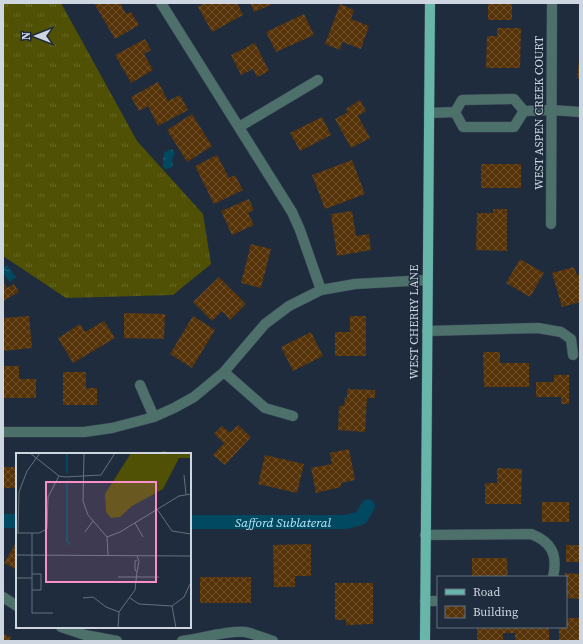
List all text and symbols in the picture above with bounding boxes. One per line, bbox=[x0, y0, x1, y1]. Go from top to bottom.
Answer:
north arrow bbox=[16, 16, 56, 56]
text: N bbox=[19, 32, 34, 40]
street label: WEST ASPEN CREEK COURT bbox=[531, 35, 547, 190]
street label: WEST CHERRY LANE bbox=[406, 265, 422, 379]
inset map bbox=[16, 453, 191, 628]
water label: Safford Sublateral bbox=[235, 514, 331, 531]
legend bbox=[437, 576, 567, 628]
text: Road bbox=[473, 584, 500, 600]
text: Building bbox=[473, 604, 518, 620]

